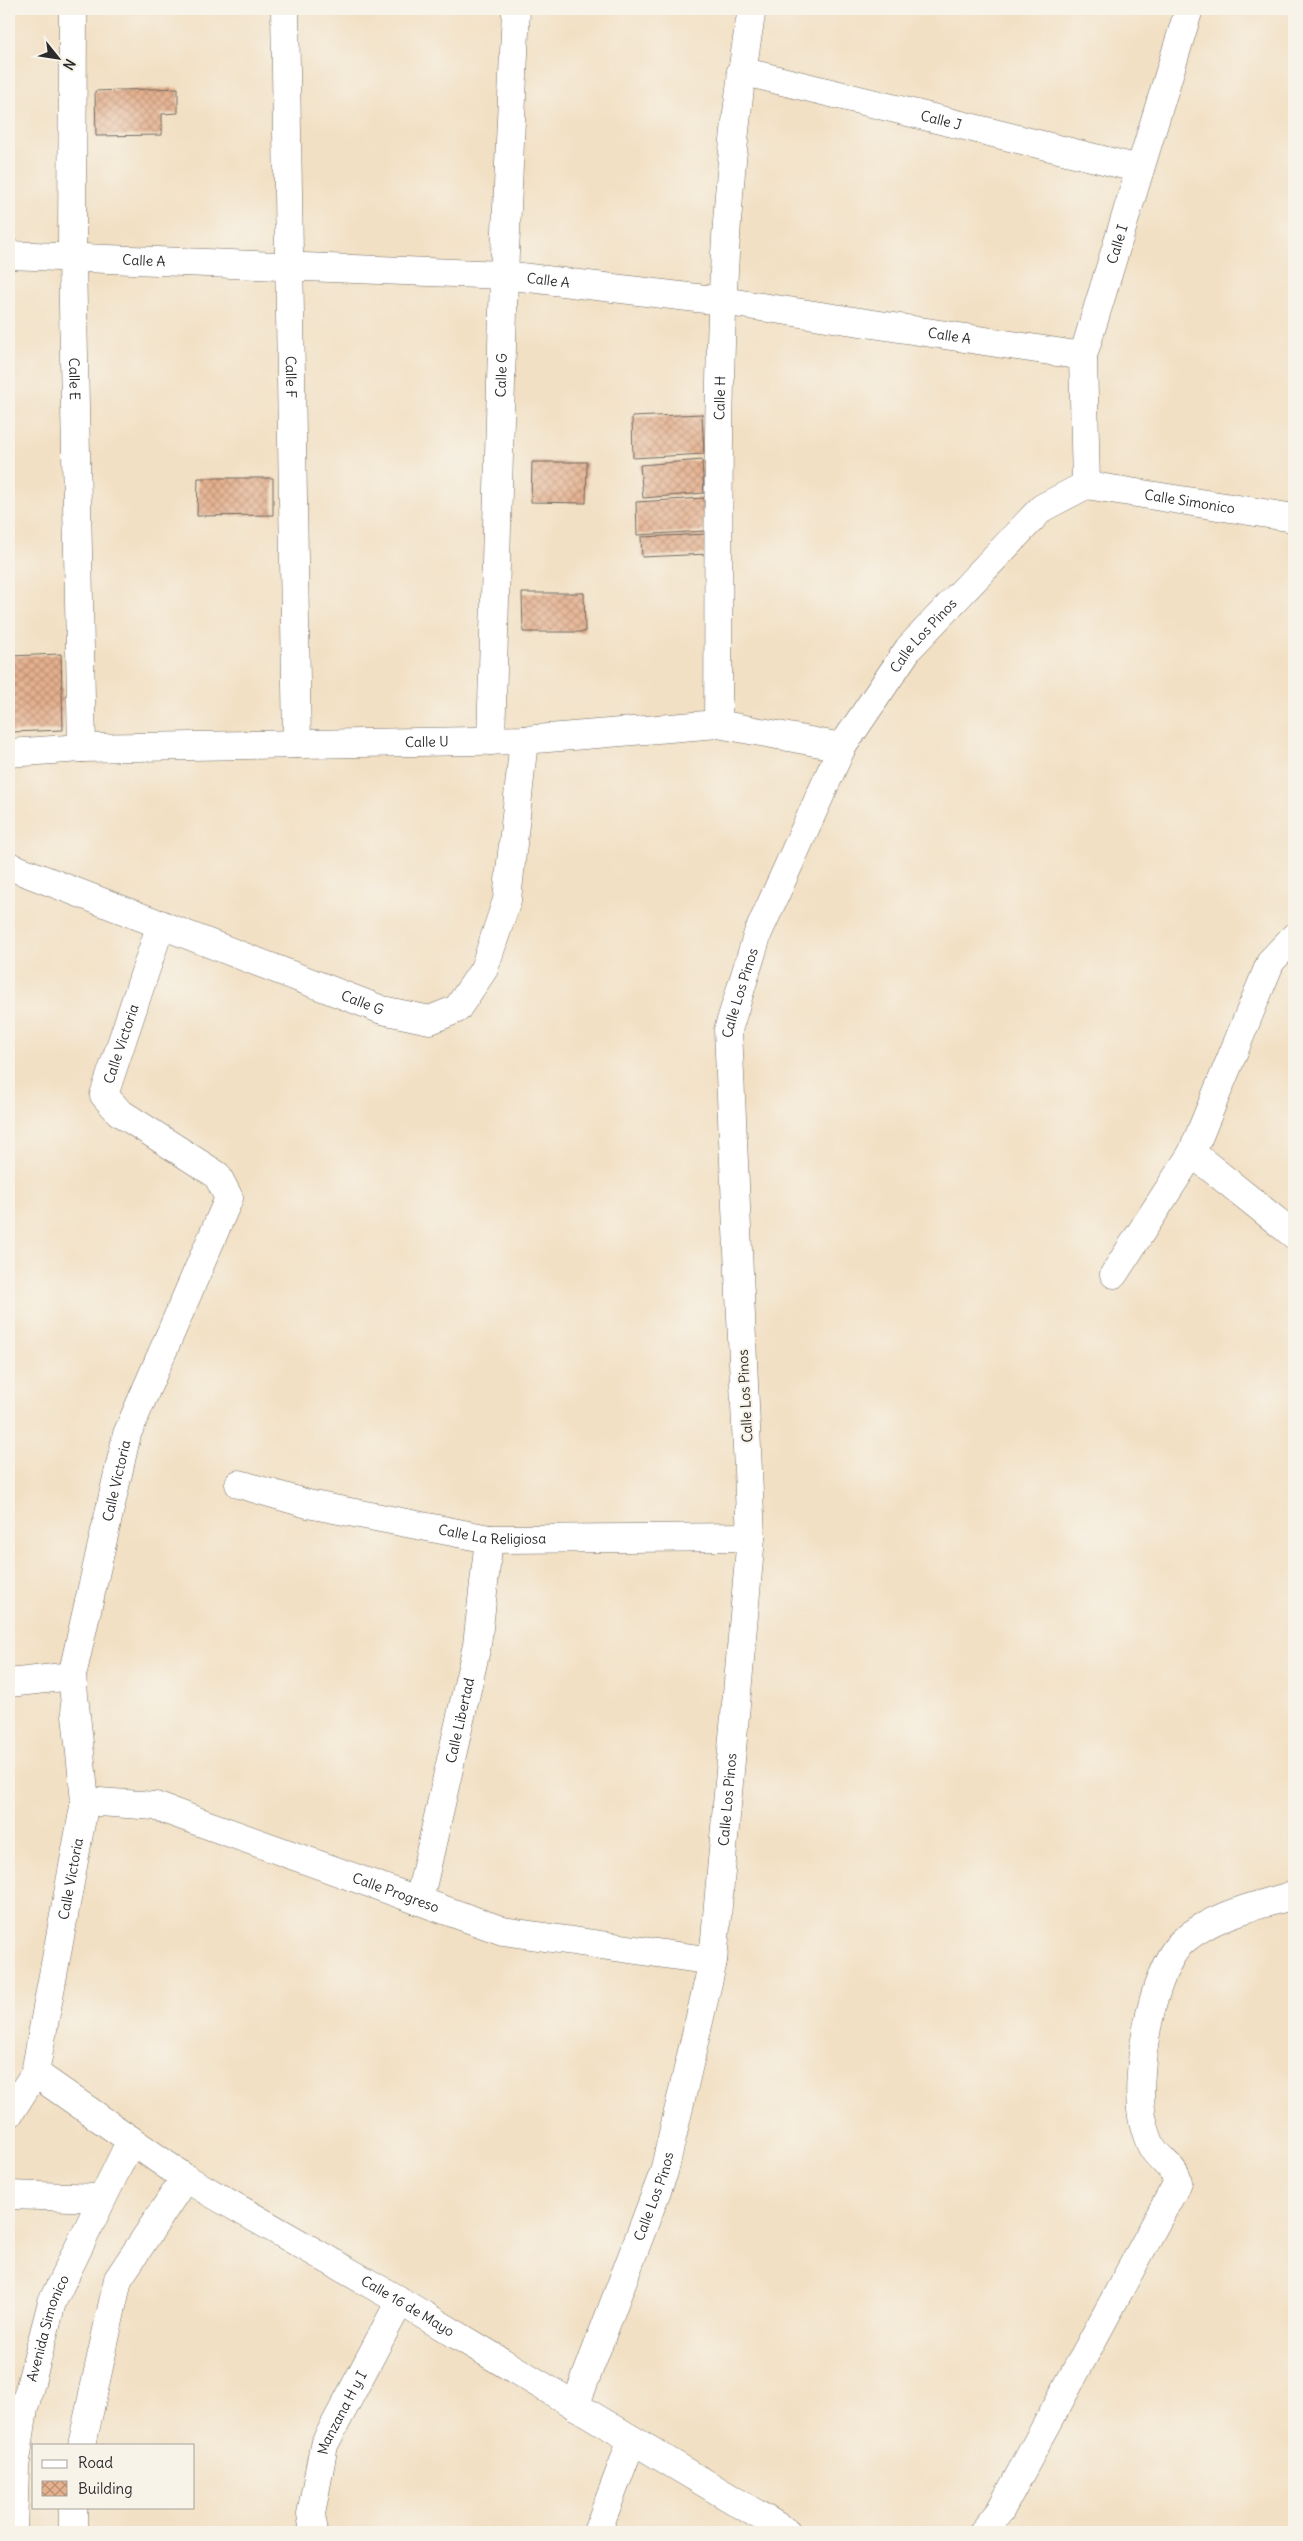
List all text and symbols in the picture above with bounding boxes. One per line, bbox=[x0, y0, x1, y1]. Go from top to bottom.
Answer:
north arrow bbox=[32, 32, 82, 82]
text: N bbox=[59, 56, 79, 73]
street label: Calle J bbox=[919, 106, 963, 134]
street label: Calle I bbox=[1103, 222, 1132, 266]
street label: Calle A bbox=[122, 251, 166, 270]
street label: Calle A bbox=[526, 269, 571, 292]
street label: Calle A bbox=[927, 323, 972, 348]
street label: Calle G bbox=[492, 353, 511, 398]
street label: Calle F bbox=[282, 356, 300, 398]
street label: Calle E bbox=[65, 358, 84, 400]
street label: Calle H bbox=[710, 376, 729, 420]
street label: Calle Simonico bbox=[1143, 485, 1236, 518]
street label: Calle Los Pinos bbox=[886, 594, 960, 676]
street label: Calle U bbox=[405, 732, 449, 751]
street label: Calle Los Pinos bbox=[719, 946, 762, 1038]
street label: Calle G bbox=[339, 986, 387, 1019]
street label: Calle Victoria bbox=[99, 1002, 143, 1086]
street label: Calle Los Pinos bbox=[734, 1349, 756, 1443]
street label: Calle Victoria bbox=[98, 1438, 134, 1523]
street label: Calle La Religiosa bbox=[437, 1520, 546, 1548]
street label: Calle Libertad bbox=[441, 1676, 478, 1765]
street label: Calle Los Pinos bbox=[714, 1752, 741, 1847]
street label: Calle Victoria bbox=[54, 1836, 87, 1921]
street label: Calle Progreso bbox=[350, 1869, 442, 1916]
street label: Calle Los Pinos bbox=[630, 2150, 677, 2243]
street label: Avenida Simonico bbox=[23, 2272, 73, 2384]
street label: Calle 16 de Mayo bbox=[358, 2272, 458, 2341]
street label: Manzana H y I bbox=[313, 2368, 371, 2456]
legend bbox=[32, 2444, 195, 2508]
text: Road bbox=[78, 2453, 113, 2472]
text: Building bbox=[78, 2479, 133, 2498]

